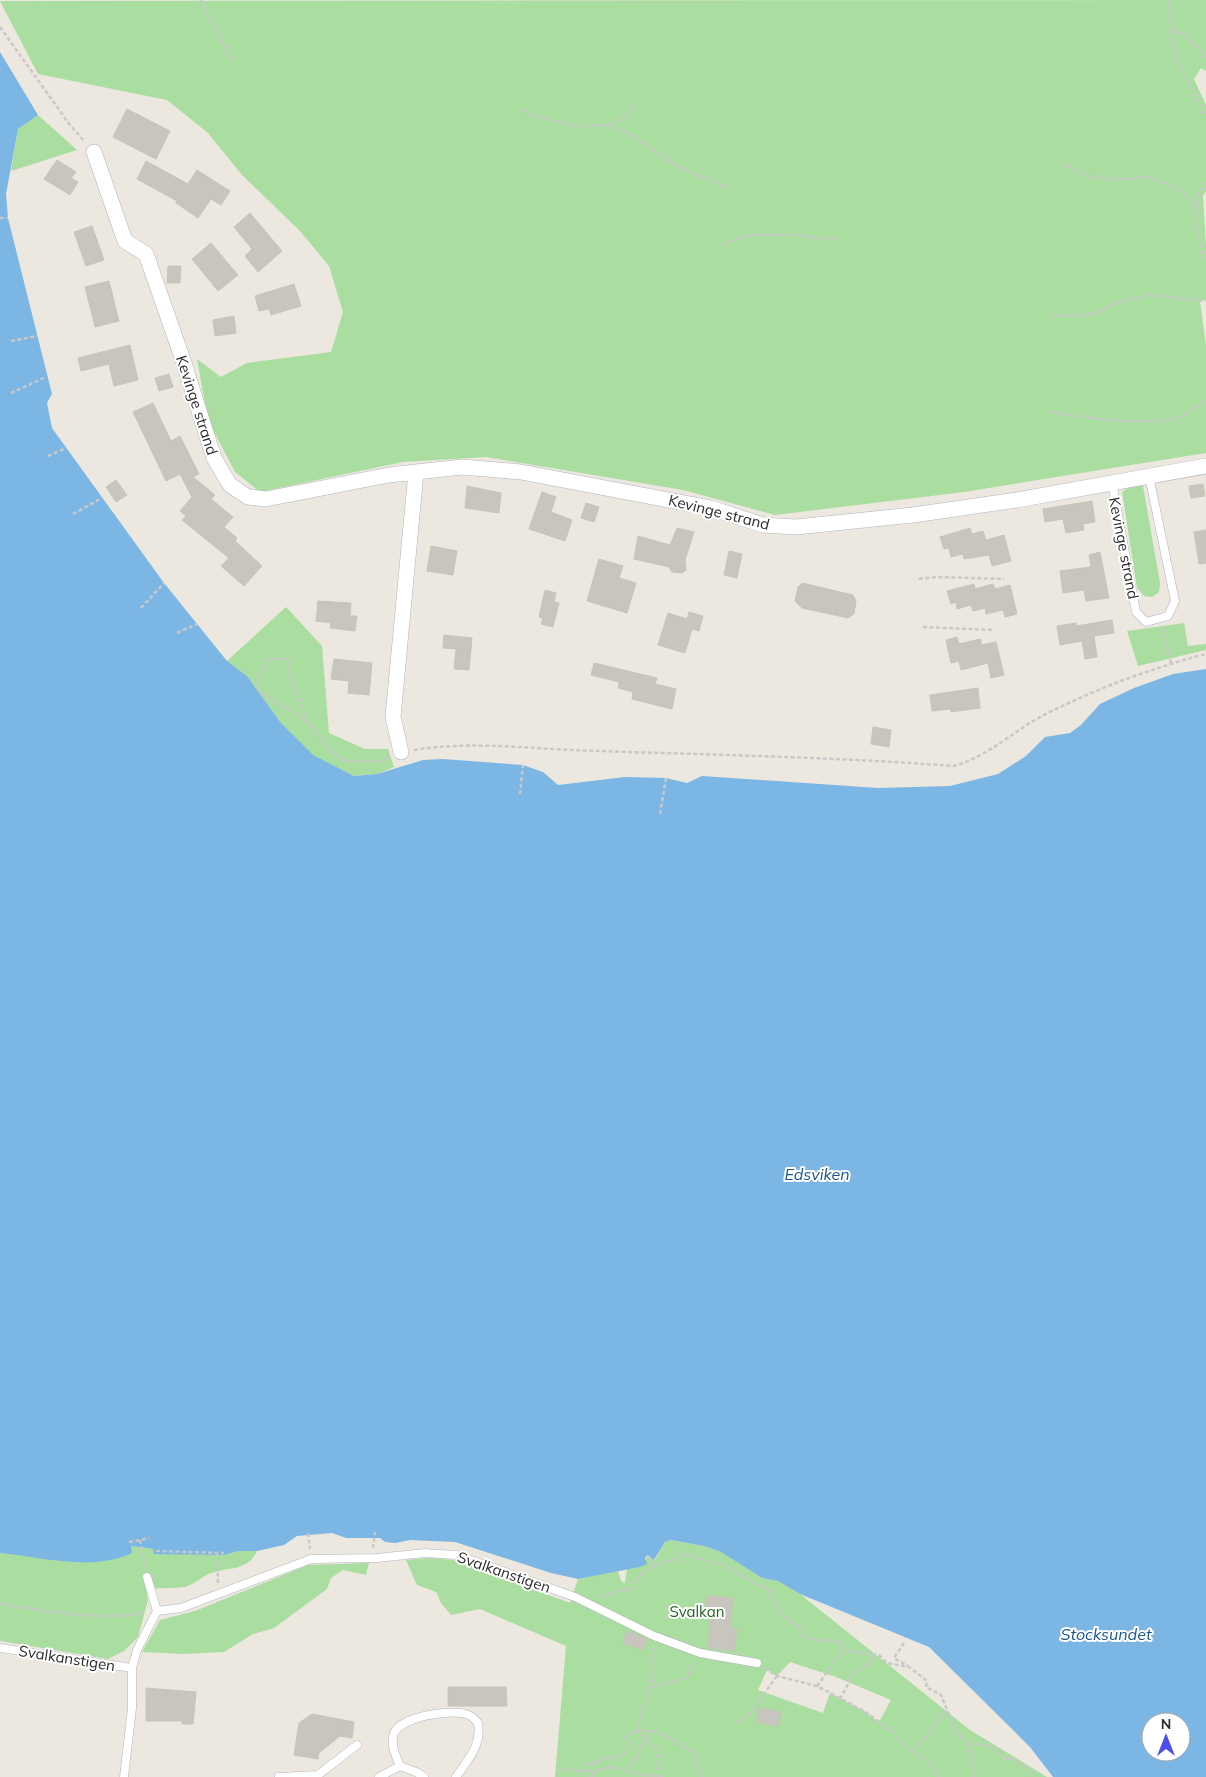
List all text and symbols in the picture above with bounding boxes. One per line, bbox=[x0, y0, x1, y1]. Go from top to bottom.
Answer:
street label: Kevinge strand bbox=[172, 353, 222, 457]
street label: Kevinge strand bbox=[666, 490, 772, 534]
street label: Kevinge strand bbox=[1105, 495, 1143, 601]
water label: Edsviken bbox=[784, 1164, 850, 1184]
street label: Svalkanstigen bbox=[455, 1547, 553, 1597]
park label: Svalkan bbox=[669, 1602, 725, 1621]
water label: Stocksundet bbox=[1060, 1624, 1152, 1644]
street label: Svalkanstigen bbox=[17, 1641, 117, 1675]
north arrow bbox=[1141, 1712, 1191, 1762]
text: N bbox=[1161, 1715, 1171, 1733]

